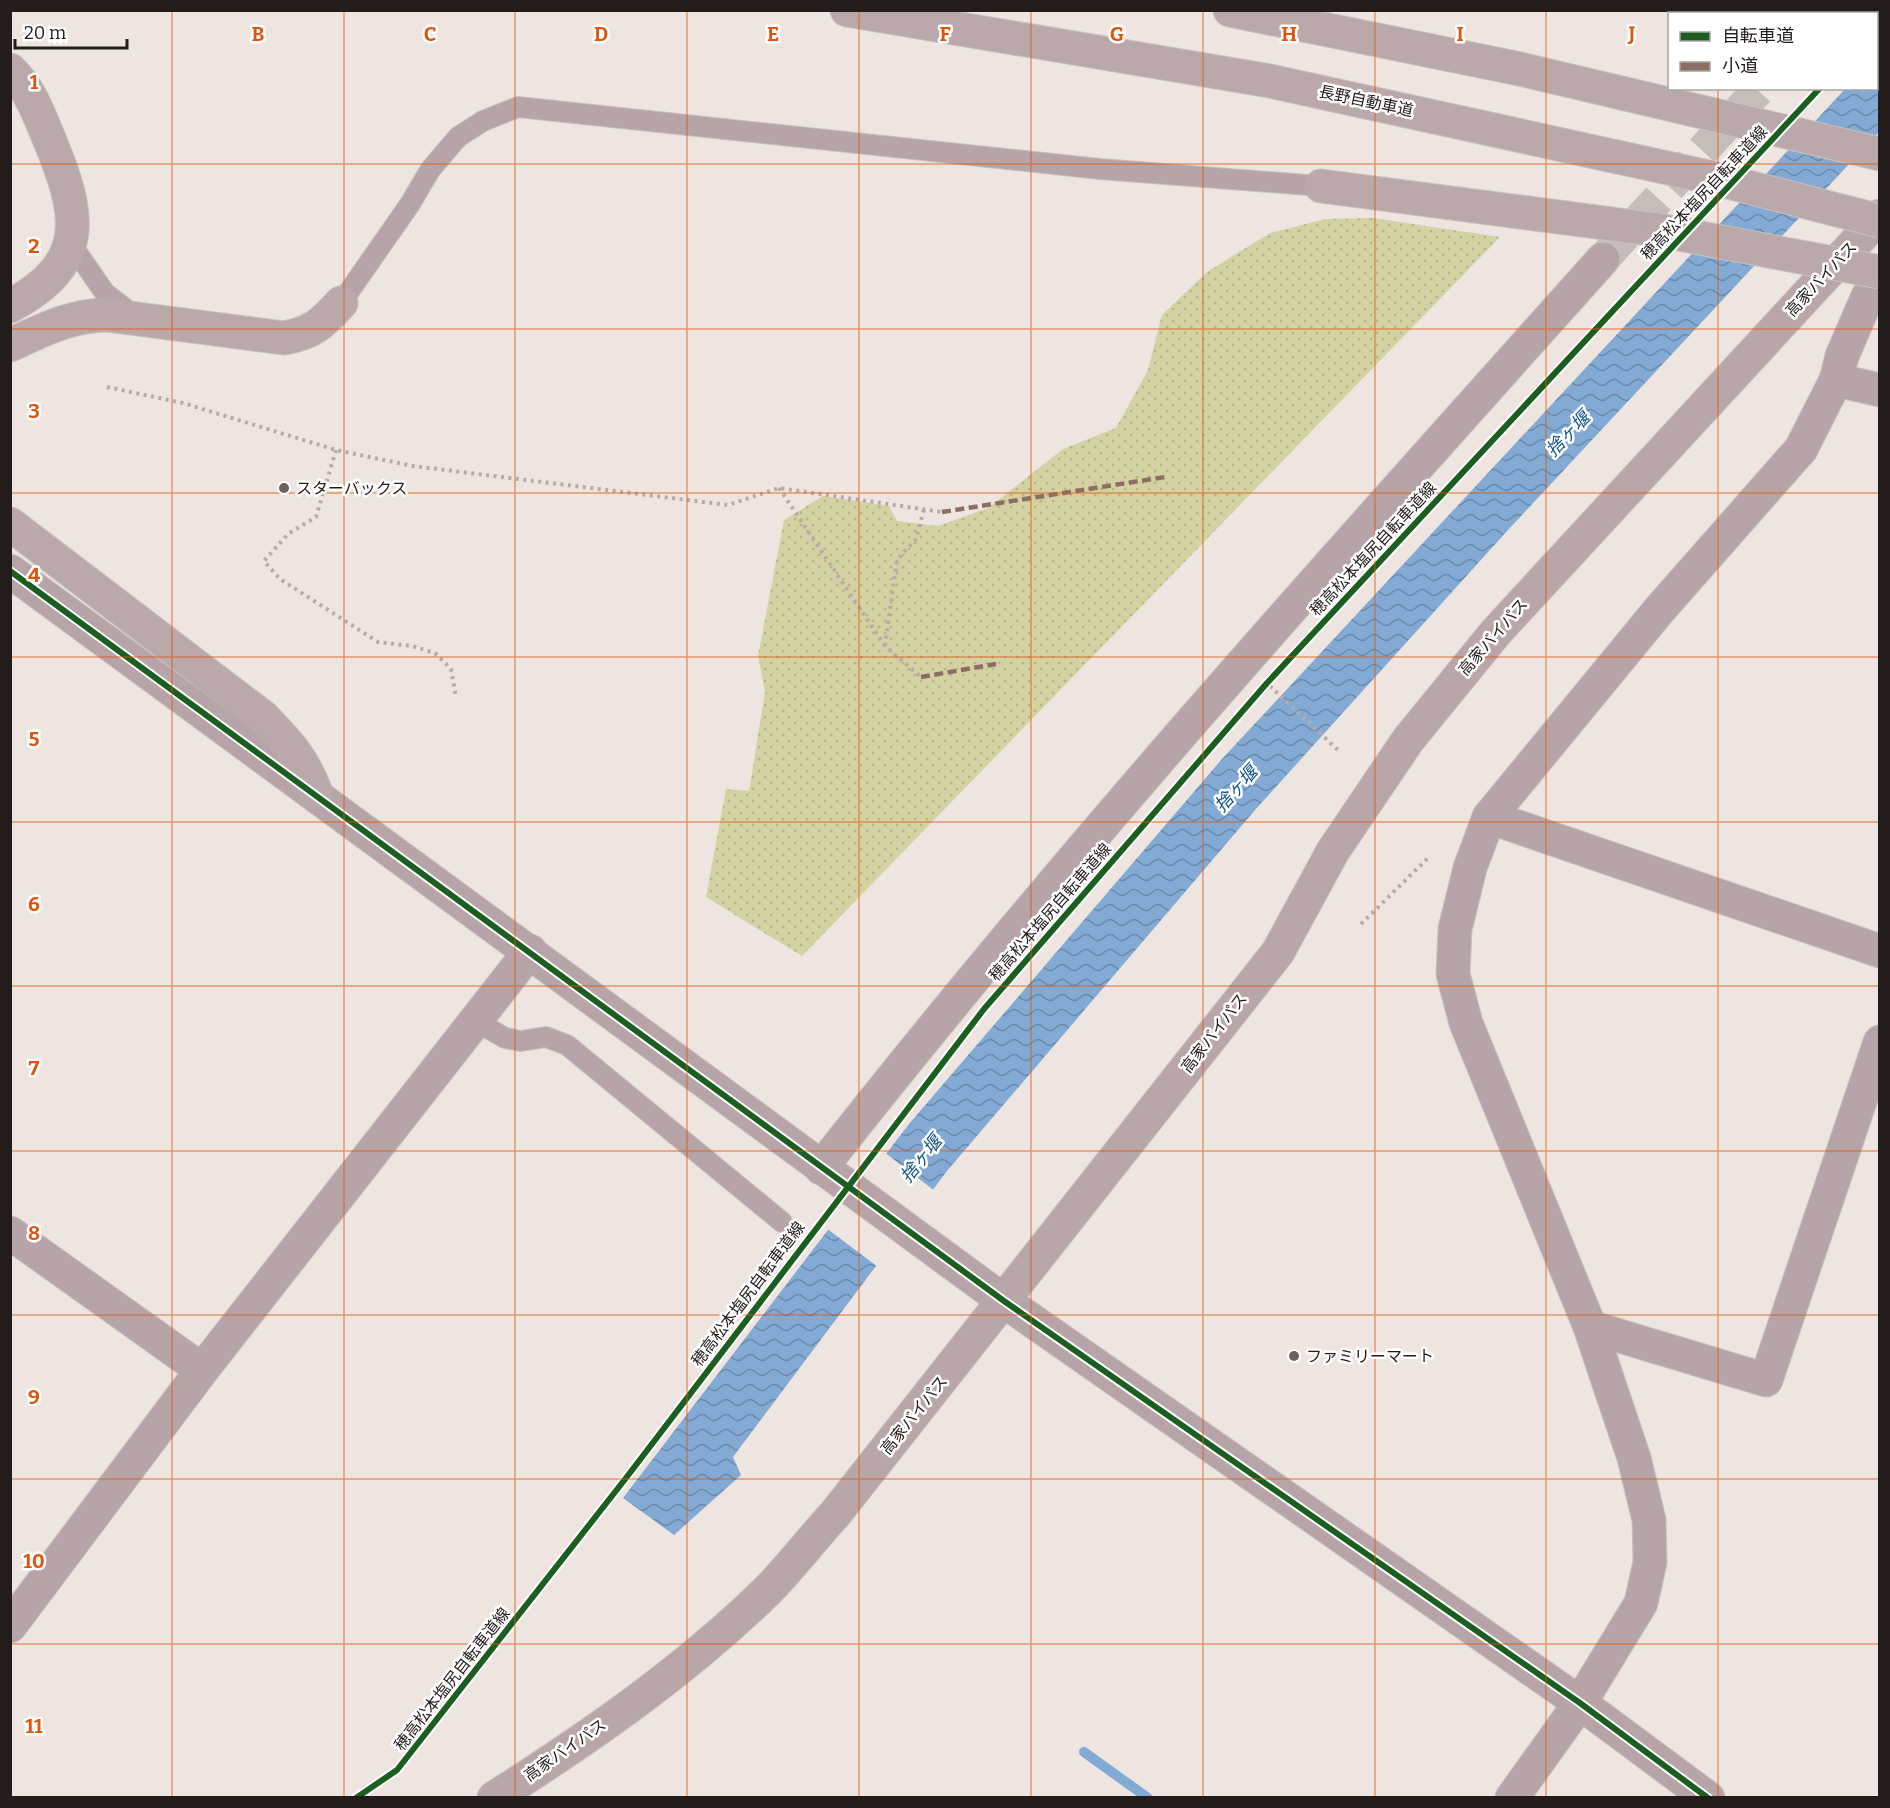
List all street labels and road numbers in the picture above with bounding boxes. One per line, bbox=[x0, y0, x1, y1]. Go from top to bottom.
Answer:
street label: 長野自動車道 bbox=[1317, 82, 1415, 120]
street label: 穂高松本塩尻自転車道線 bbox=[1637, 122, 1771, 264]
street label: 高家バイパス bbox=[1781, 238, 1861, 320]
street label: 穂高松本塩尻自転車道線 bbox=[1306, 478, 1440, 620]
street label: 高家バイパス bbox=[1454, 595, 1532, 679]
street label: 穂高松本塩尻自転車道線 bbox=[985, 839, 1115, 985]
street label: 高家バイパス bbox=[1177, 989, 1251, 1077]
street label: 穂高松本塩尻自転車道線 bbox=[687, 1218, 809, 1370]
street label: 高家バイパス bbox=[877, 1372, 951, 1458]
street label: 穂高松本塩尻自転車道線 bbox=[390, 1604, 514, 1754]
street label: 高家バイパス bbox=[520, 1715, 610, 1785]

